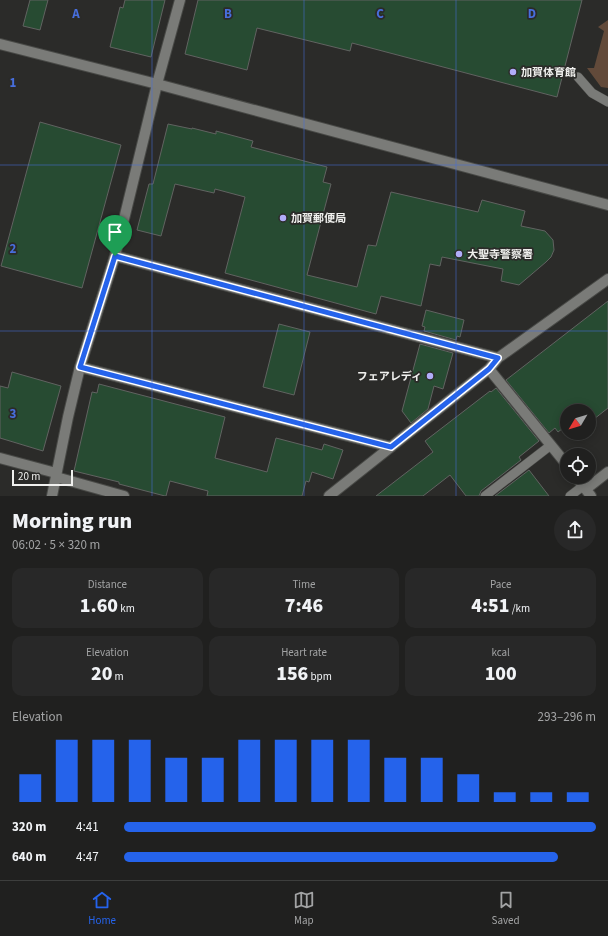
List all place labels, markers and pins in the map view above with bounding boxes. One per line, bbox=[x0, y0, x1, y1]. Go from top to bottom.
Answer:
place label: 加賀体育館 bbox=[521, 65, 576, 80]
marker: 加賀体育館 bbox=[508, 67, 518, 77]
place label: 加賀郵便局 bbox=[291, 211, 346, 226]
marker: 加賀郵便局 bbox=[278, 213, 288, 223]
pin bbox=[98, 215, 132, 256]
place label: 大聖寺警察署 bbox=[467, 247, 533, 262]
marker: 大聖寺警察署 bbox=[454, 249, 464, 259]
place label: フェアレディ bbox=[357, 369, 422, 384]
marker: フェアレディ bbox=[425, 371, 435, 381]

